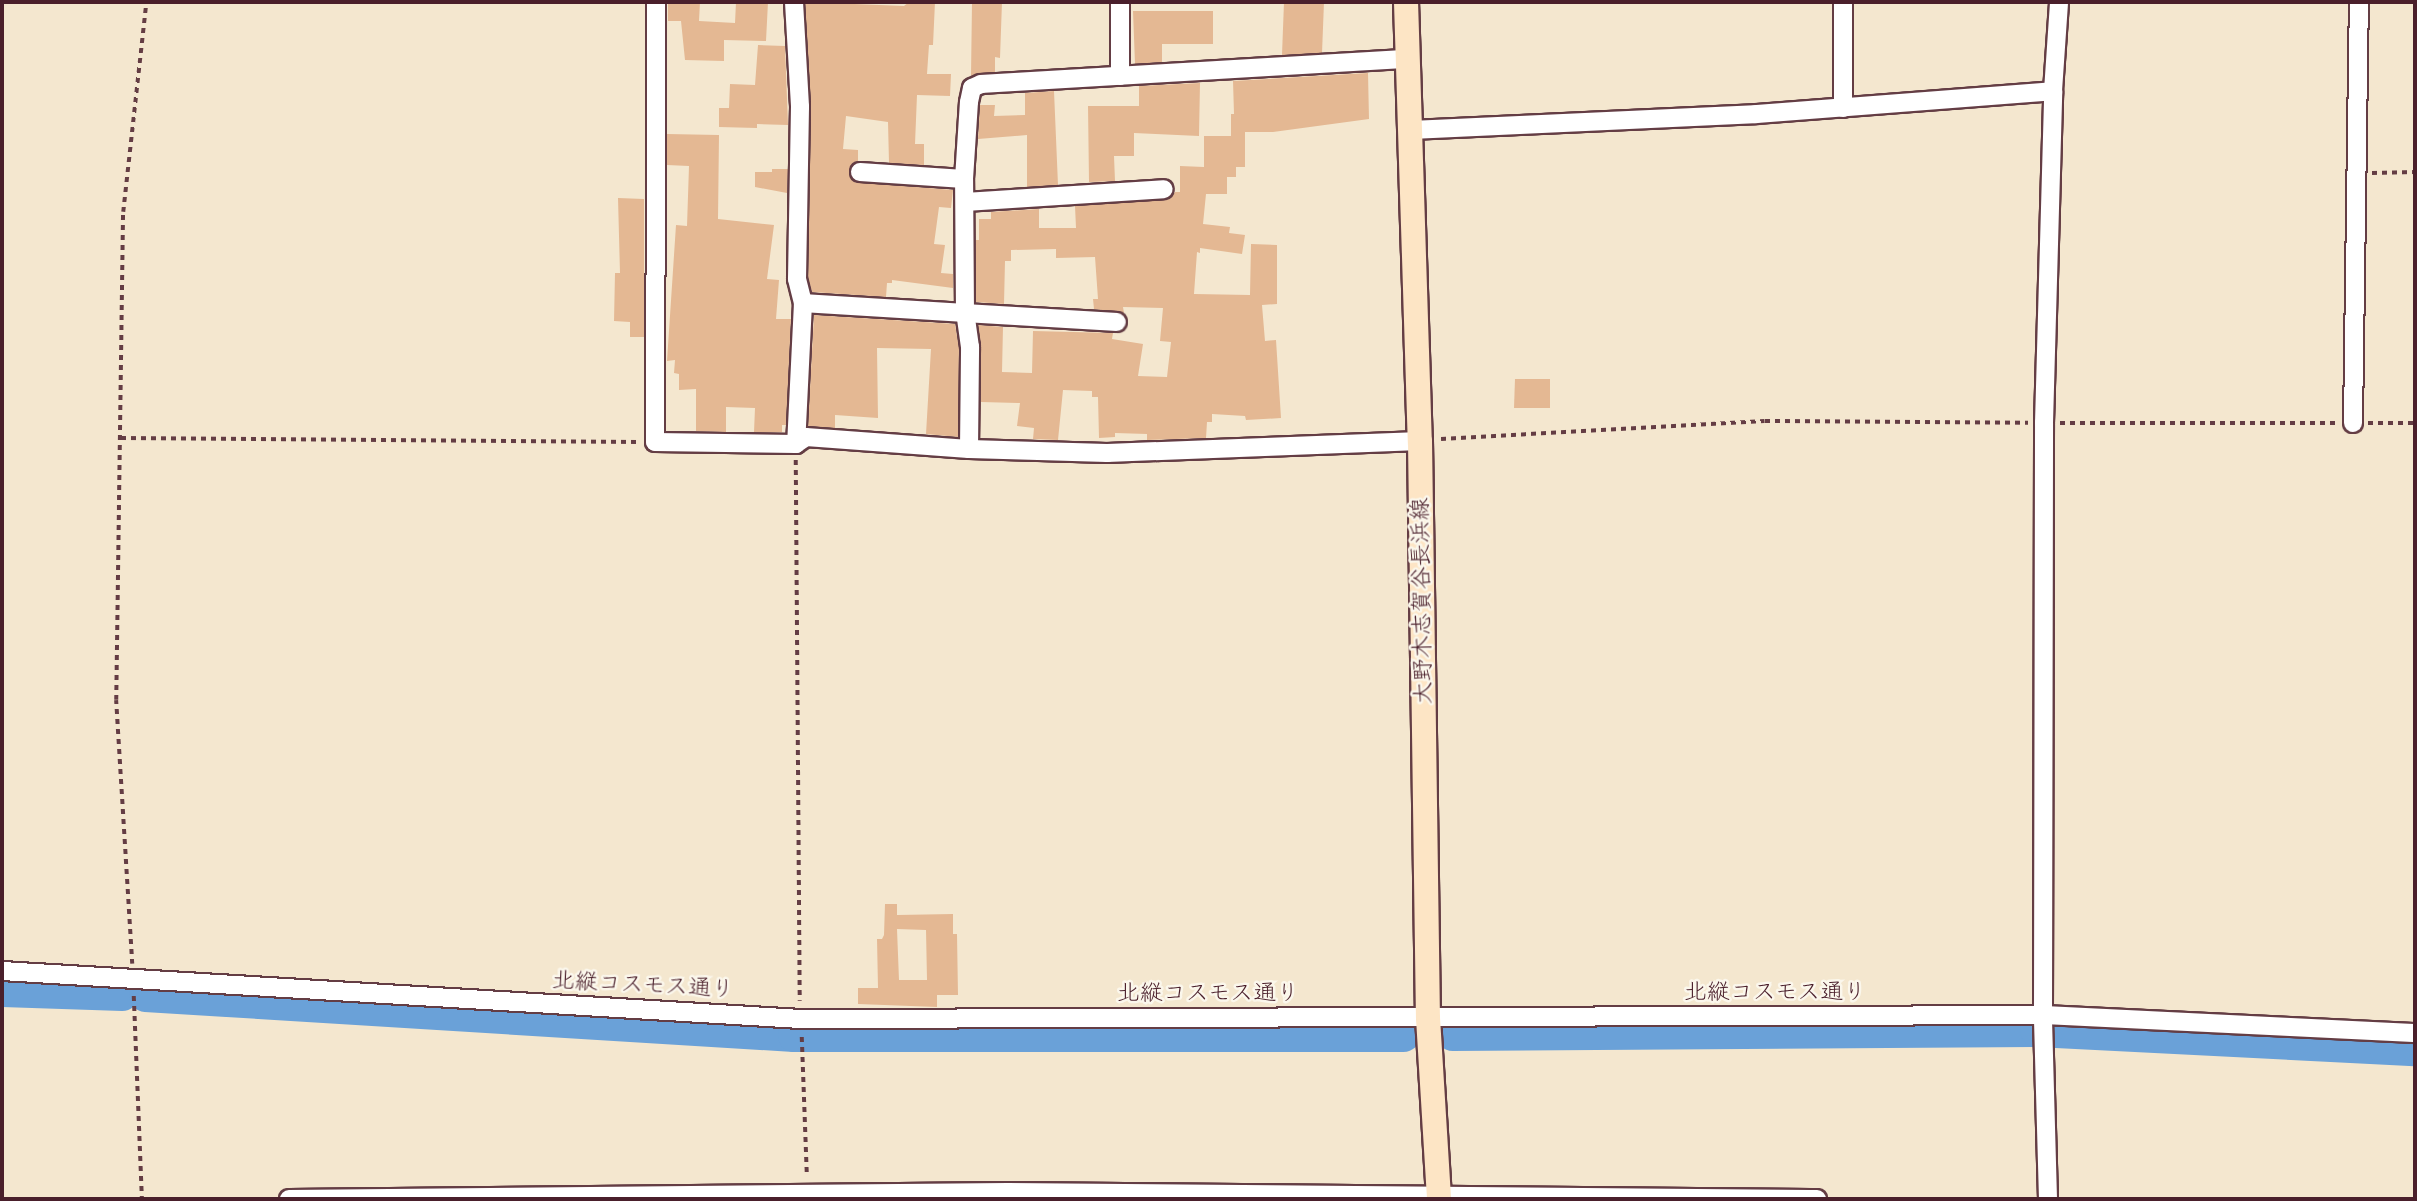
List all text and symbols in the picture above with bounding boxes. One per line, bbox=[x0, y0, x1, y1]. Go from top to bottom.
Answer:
street label: 大野木志賀谷長浜線 bbox=[1406, 497, 1438, 705]
street label: 北縦コスモス通り bbox=[550, 966, 736, 1004]
street label: 北縦コスモス通り bbox=[1683, 978, 1867, 1006]
street label: 北縦コスモス通り bbox=[1116, 979, 1300, 1007]

